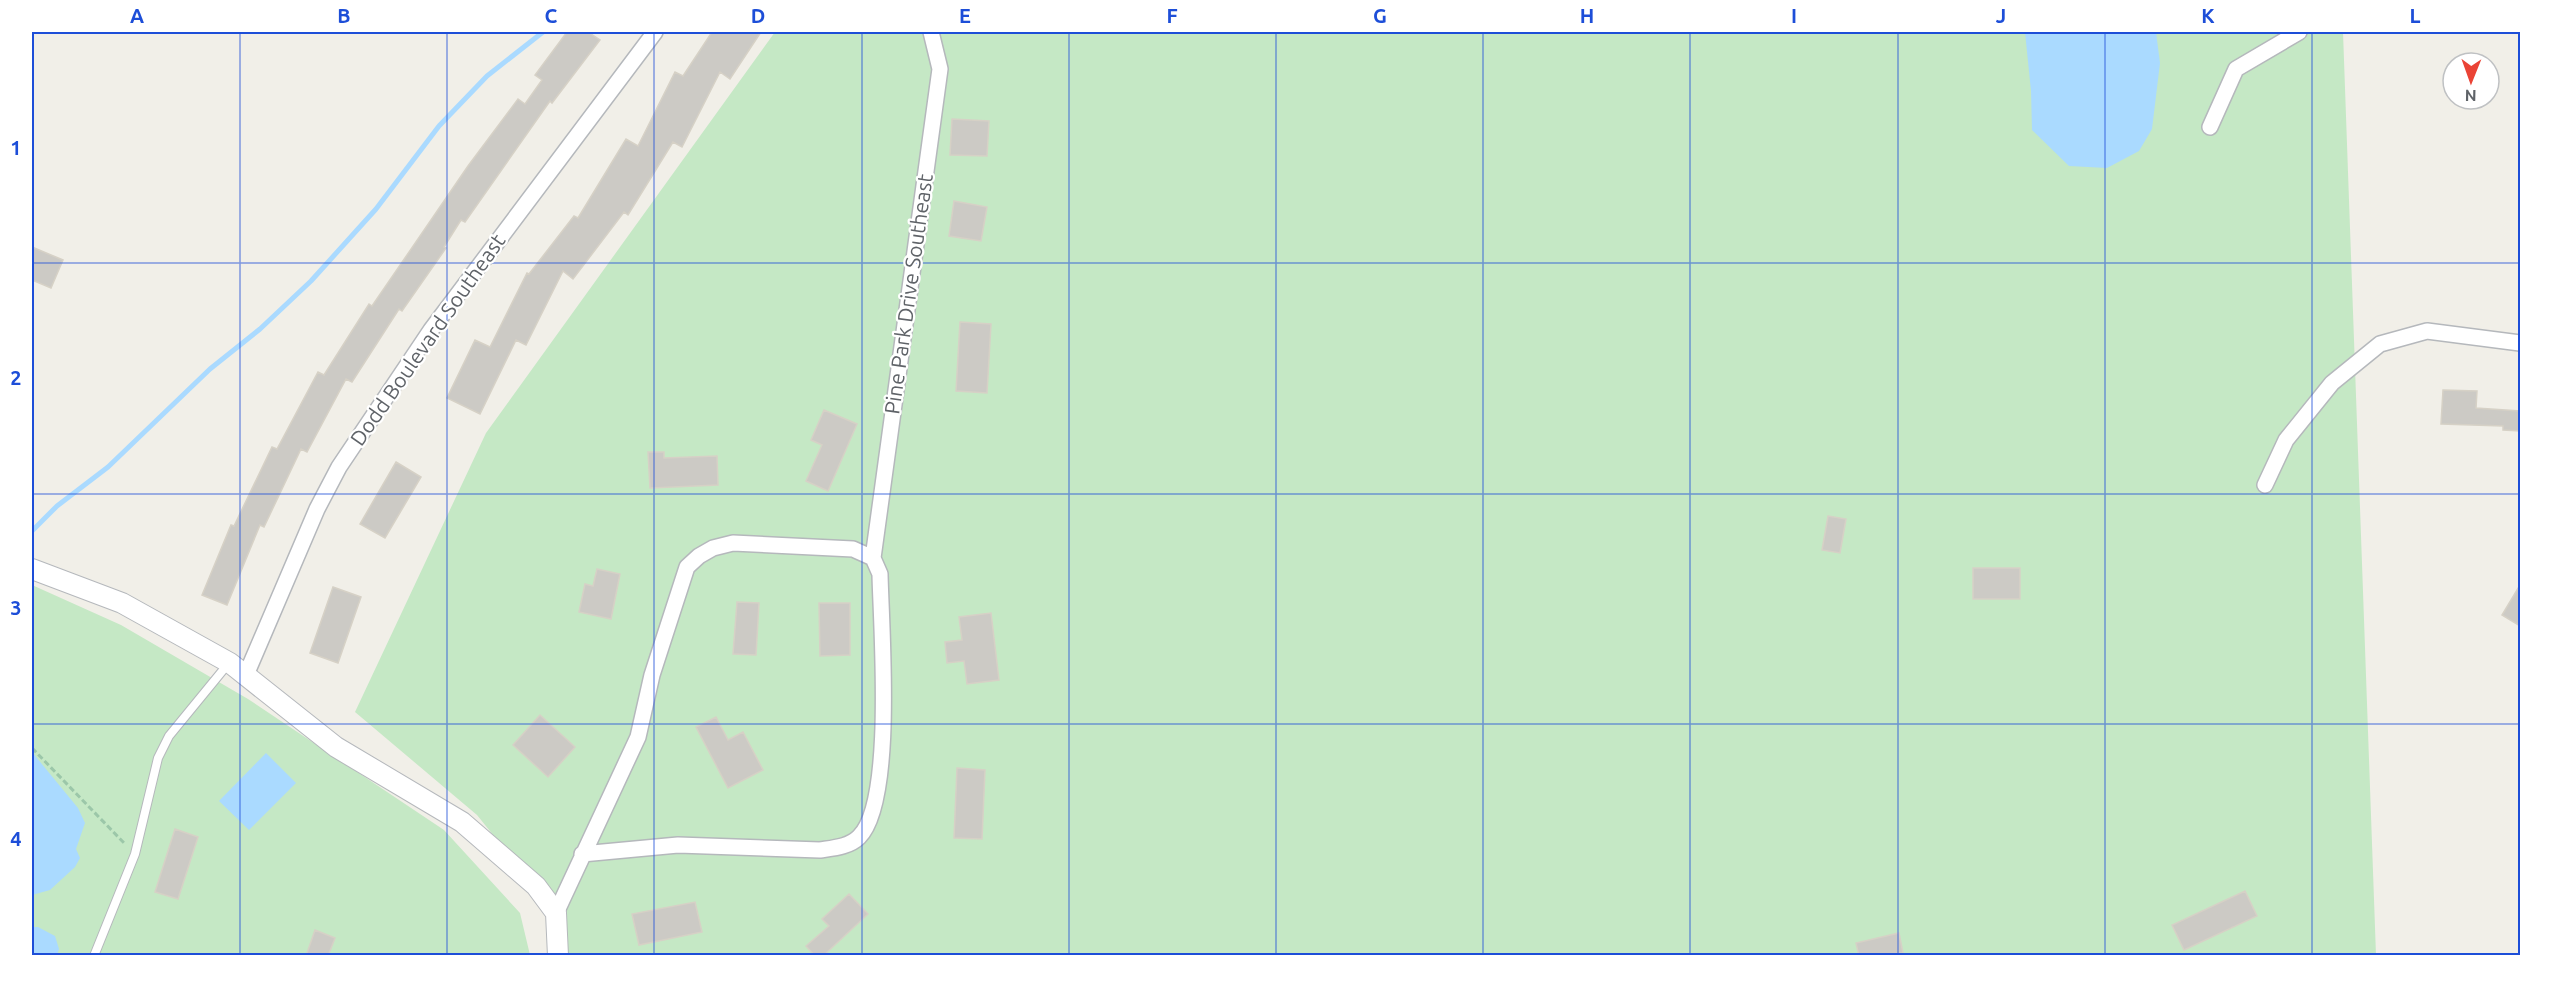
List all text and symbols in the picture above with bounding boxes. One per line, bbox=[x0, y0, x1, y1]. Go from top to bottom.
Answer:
text: A bbox=[130, 4, 144, 27]
text: B bbox=[337, 4, 351, 27]
text: C bbox=[545, 4, 558, 27]
text: D bbox=[751, 4, 765, 27]
text: E bbox=[959, 4, 971, 27]
text: F bbox=[1166, 4, 1178, 27]
text: G bbox=[1373, 4, 1387, 27]
text: H bbox=[1580, 4, 1594, 27]
text: I bbox=[1791, 4, 1797, 27]
text: J bbox=[1996, 4, 2006, 27]
text: K bbox=[2201, 4, 2215, 27]
text: L bbox=[2410, 4, 2421, 27]
north arrow bbox=[2441, 51, 2501, 111]
text: N bbox=[2465, 87, 2477, 105]
text: 1 bbox=[10, 136, 22, 159]
street label: Pine Park Drive Southeast bbox=[879, 172, 937, 416]
street label: Dodd Boulevard Southeast bbox=[345, 229, 509, 450]
text: 2 bbox=[10, 366, 22, 389]
text: 3 bbox=[10, 596, 22, 619]
text: 4 bbox=[10, 827, 22, 850]

